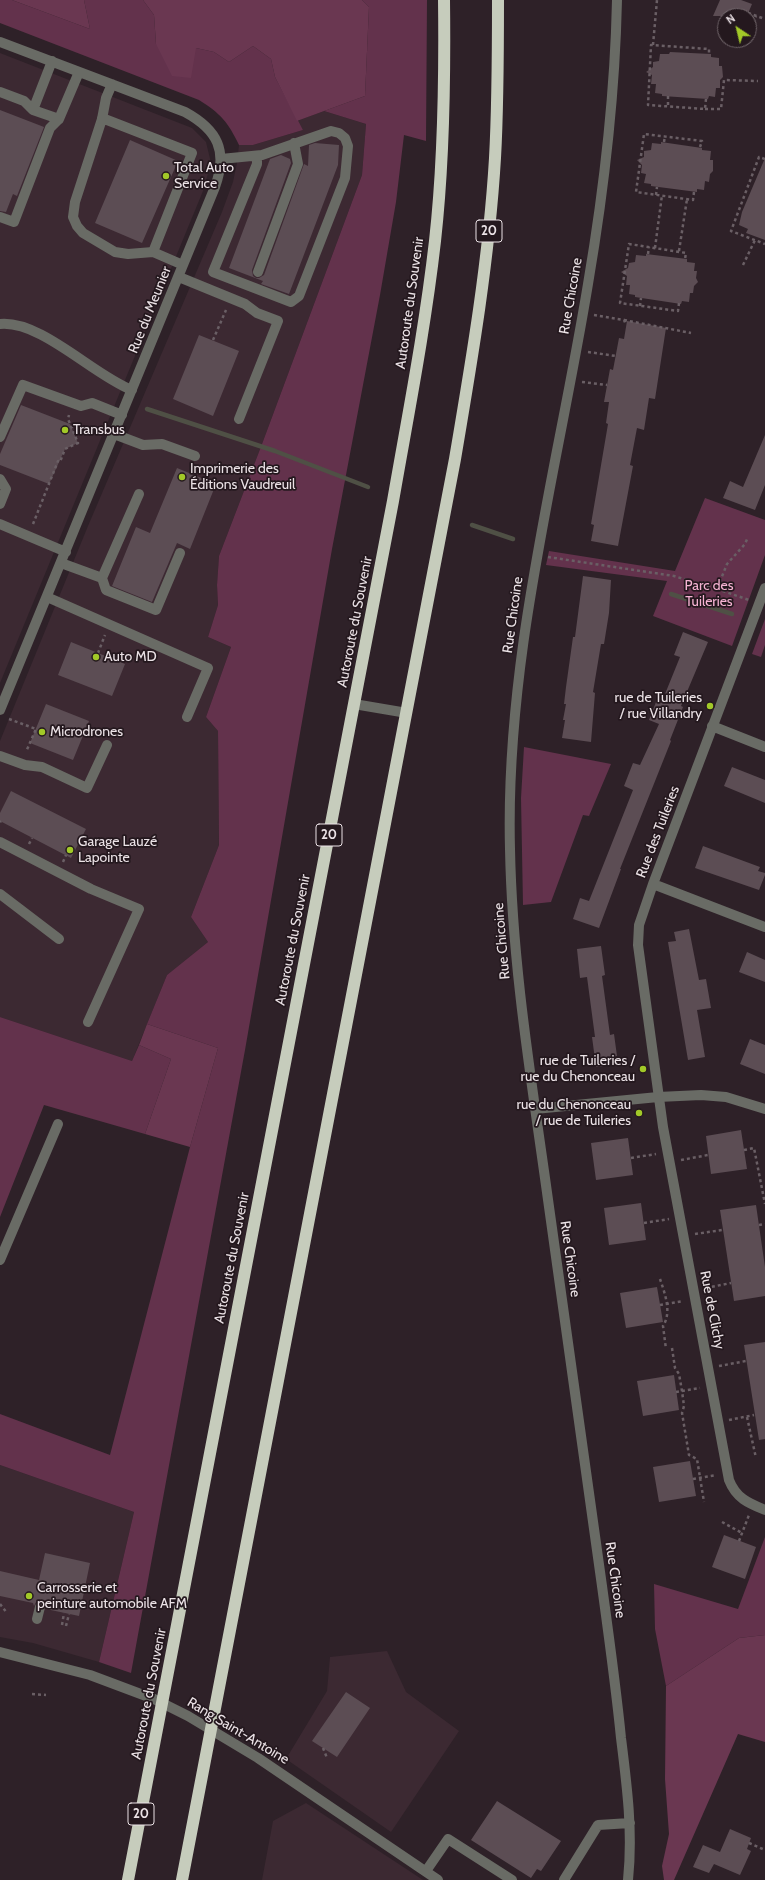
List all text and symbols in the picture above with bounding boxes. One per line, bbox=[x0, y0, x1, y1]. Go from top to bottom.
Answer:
north arrow bbox=[717, 8, 757, 48]
text: N bbox=[723, 11, 738, 27]
place label: Total Auto Service bbox=[174, 160, 234, 192]
marker: Total Auto Service bbox=[161, 171, 171, 181]
road number: 20 bbox=[476, 220, 502, 242]
street label: Autoroute du Souvenir bbox=[392, 236, 428, 370]
street label: Rue Chicoine bbox=[556, 257, 586, 335]
street label: Rue du Meunier bbox=[125, 264, 175, 356]
place label: Transbus bbox=[73, 422, 125, 438]
marker: Transbus bbox=[60, 425, 70, 435]
place label: Imprimerie des Éditions Vaudreuil bbox=[190, 461, 295, 494]
marker: Imprimerie des Éditions Vaudreuil bbox=[177, 472, 187, 482]
street label: Autoroute du Souvenir bbox=[334, 555, 376, 689]
street label: Rue Chicoine bbox=[499, 576, 527, 654]
park label: Parc des Tuileries bbox=[684, 578, 734, 610]
place label: Auto MD bbox=[104, 649, 157, 665]
marker: Auto MD bbox=[91, 652, 101, 662]
place label: rue de Tuileries / rue Villandry bbox=[615, 690, 702, 722]
marker: rue de Tuileries / rue Villandry bbox=[705, 701, 715, 711]
place label: Microdrones bbox=[50, 724, 123, 740]
marker: Microdrones bbox=[37, 727, 47, 737]
street label: Rue des Tuileries bbox=[633, 784, 683, 880]
road number: 20 bbox=[316, 824, 342, 846]
place label: Garage Lauzé Lapointe bbox=[78, 834, 157, 866]
marker: Garage Lauzé Lapointe bbox=[65, 845, 75, 855]
street label: Autoroute du Souvenir bbox=[272, 873, 314, 1007]
street label: Rue Chicoine bbox=[490, 902, 514, 980]
place label: rue de Tuileries / rue du Chenonceau bbox=[520, 1053, 635, 1086]
marker: rue de Tuileries / rue du Chenonceau bbox=[638, 1064, 648, 1074]
place label: rue du Chenonceau / rue de Tuileries bbox=[516, 1097, 631, 1130]
marker: rue du Chenonceau / rue de Tuileries bbox=[634, 1108, 644, 1118]
street label: Autoroute du Souvenir bbox=[211, 1191, 253, 1325]
street label: Rue Chicoine bbox=[556, 1220, 584, 1298]
street label: Rue de Clichy bbox=[696, 1269, 728, 1351]
street label: Rue Chicoine bbox=[601, 1541, 629, 1619]
place label: Carrosserie et peinture automobile AFM bbox=[37, 1580, 187, 1612]
marker: Carrosserie et peinture automobile AFM bbox=[24, 1591, 34, 1601]
street label: Autoroute du Souvenir bbox=[128, 1627, 170, 1761]
street label: Rang Saint-Antoine bbox=[184, 1694, 292, 1768]
road number: 20 bbox=[128, 1803, 154, 1825]

